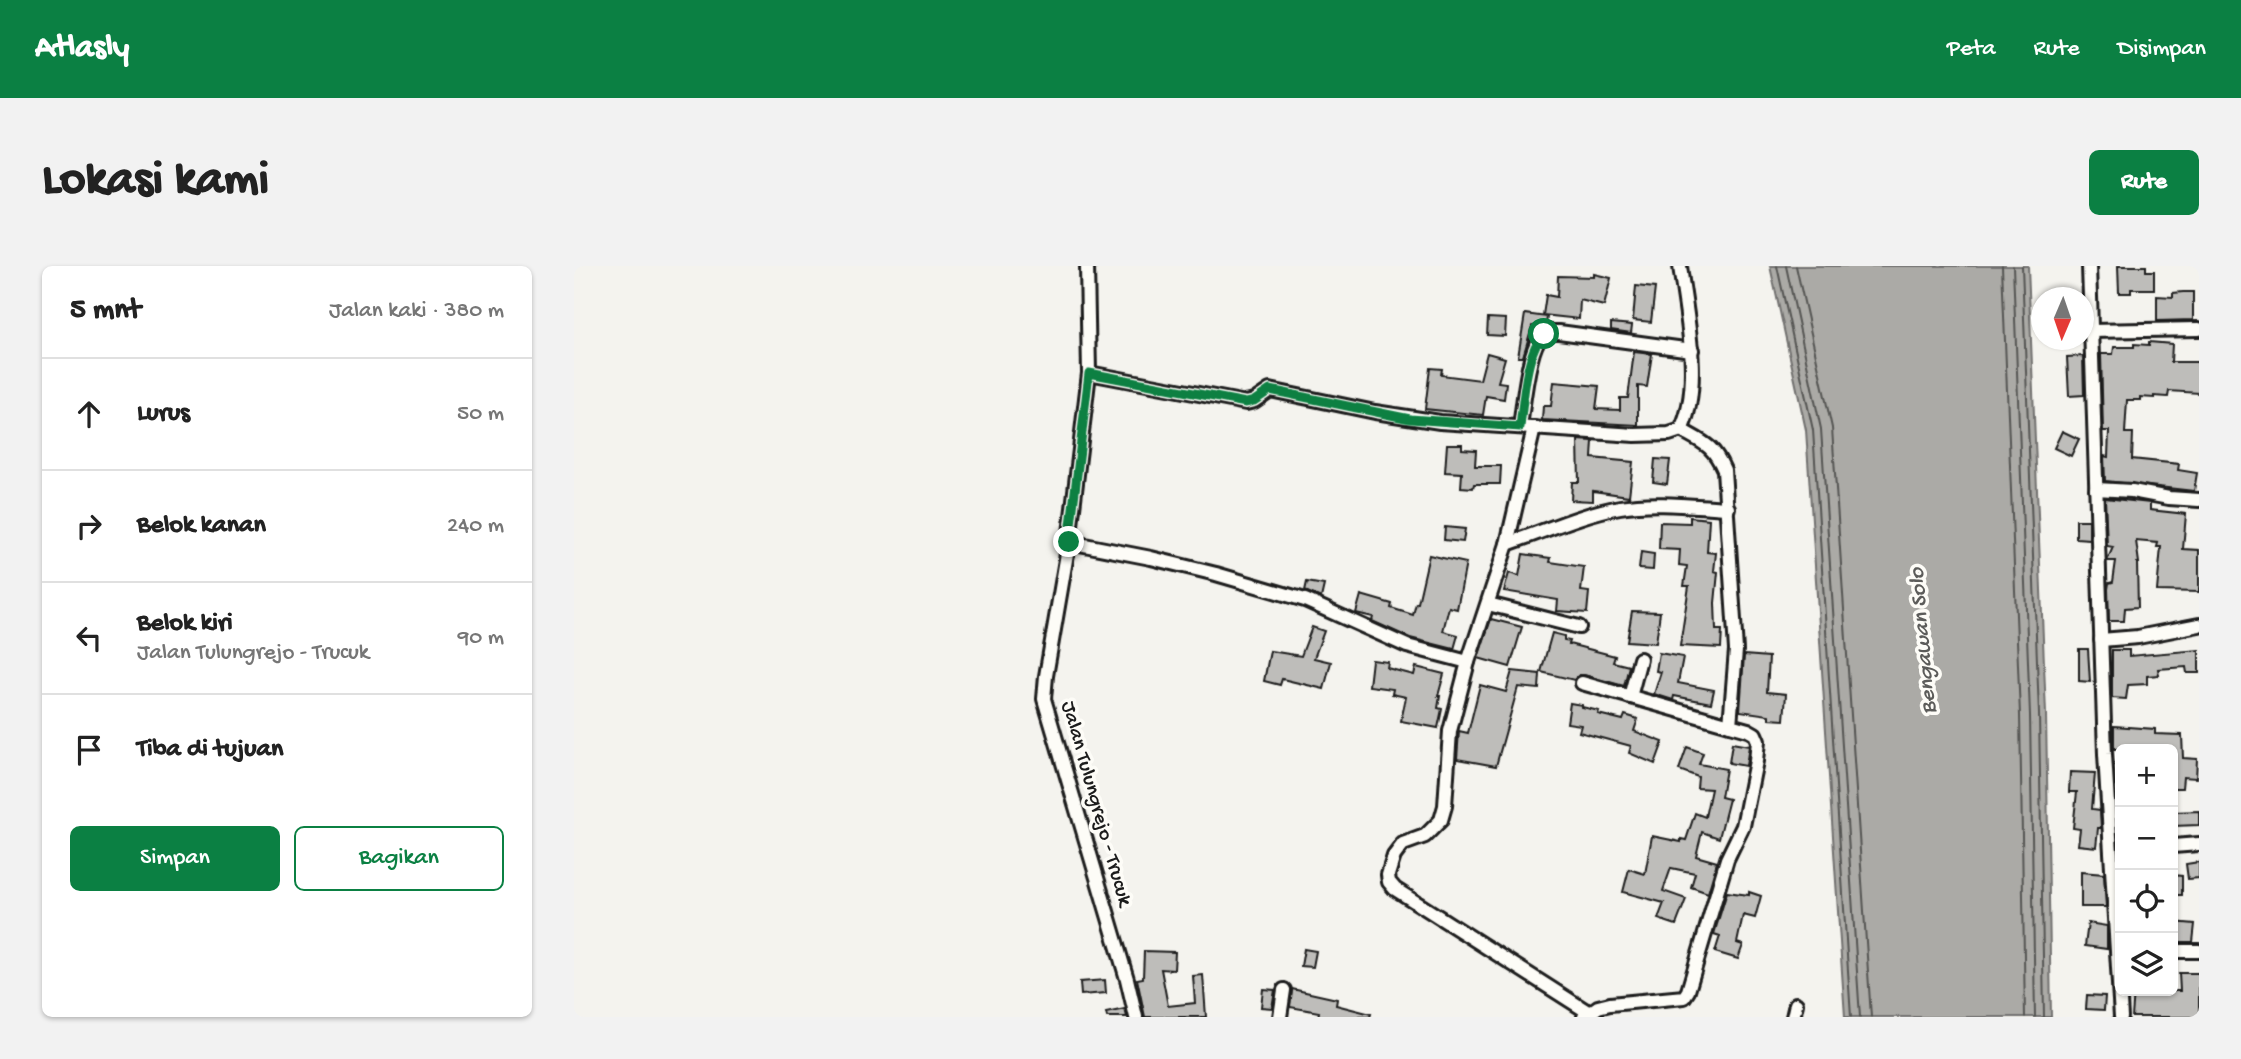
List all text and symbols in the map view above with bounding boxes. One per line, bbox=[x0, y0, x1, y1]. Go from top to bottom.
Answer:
text: Atlasly bbox=[35, 30, 129, 68]
text: Peta bbox=[1947, 35, 1996, 64]
text: Rute bbox=[2034, 35, 2080, 64]
text: Disimpan bbox=[2118, 35, 2206, 64]
button: Rute bbox=[2089, 150, 2199, 215]
text: Lokasi kami bbox=[42, 153, 269, 211]
north arrow bbox=[2031, 287, 2094, 350]
text: 5 mnt bbox=[70, 294, 141, 329]
text: Jalan kaki · 380 m bbox=[329, 298, 504, 325]
route start bbox=[1528, 318, 1559, 349]
icon: ahead bbox=[70, 395, 108, 433]
text: Lurus bbox=[137, 399, 190, 430]
text: 50 m bbox=[457, 401, 504, 428]
icon: right bbox=[70, 507, 108, 545]
text: Belok kanan bbox=[137, 511, 266, 542]
text: 240 m bbox=[447, 513, 504, 540]
route end bbox=[1053, 526, 1084, 557]
water label: Bengawan Solo bbox=[1904, 566, 1944, 715]
text: Belok kiri bbox=[137, 609, 233, 640]
icon: left bbox=[70, 619, 108, 657]
text: 90 m bbox=[458, 625, 504, 652]
text: Jalan Tulungrejo - Trucuk bbox=[137, 640, 369, 667]
street label: Jalan Tulungrejo - Trucuk bbox=[1054, 699, 1137, 912]
icon: arrive bbox=[70, 731, 108, 769]
text: Tiba di tujuan bbox=[137, 735, 283, 766]
map controls bbox=[2115, 744, 2178, 996]
button: + bbox=[2115, 744, 2178, 807]
button: − bbox=[2115, 807, 2178, 870]
button: Simpan bbox=[70, 826, 280, 891]
button: Bagikan bbox=[294, 826, 504, 891]
button: locate bbox=[2115, 870, 2178, 933]
button: layers bbox=[2115, 933, 2178, 996]

